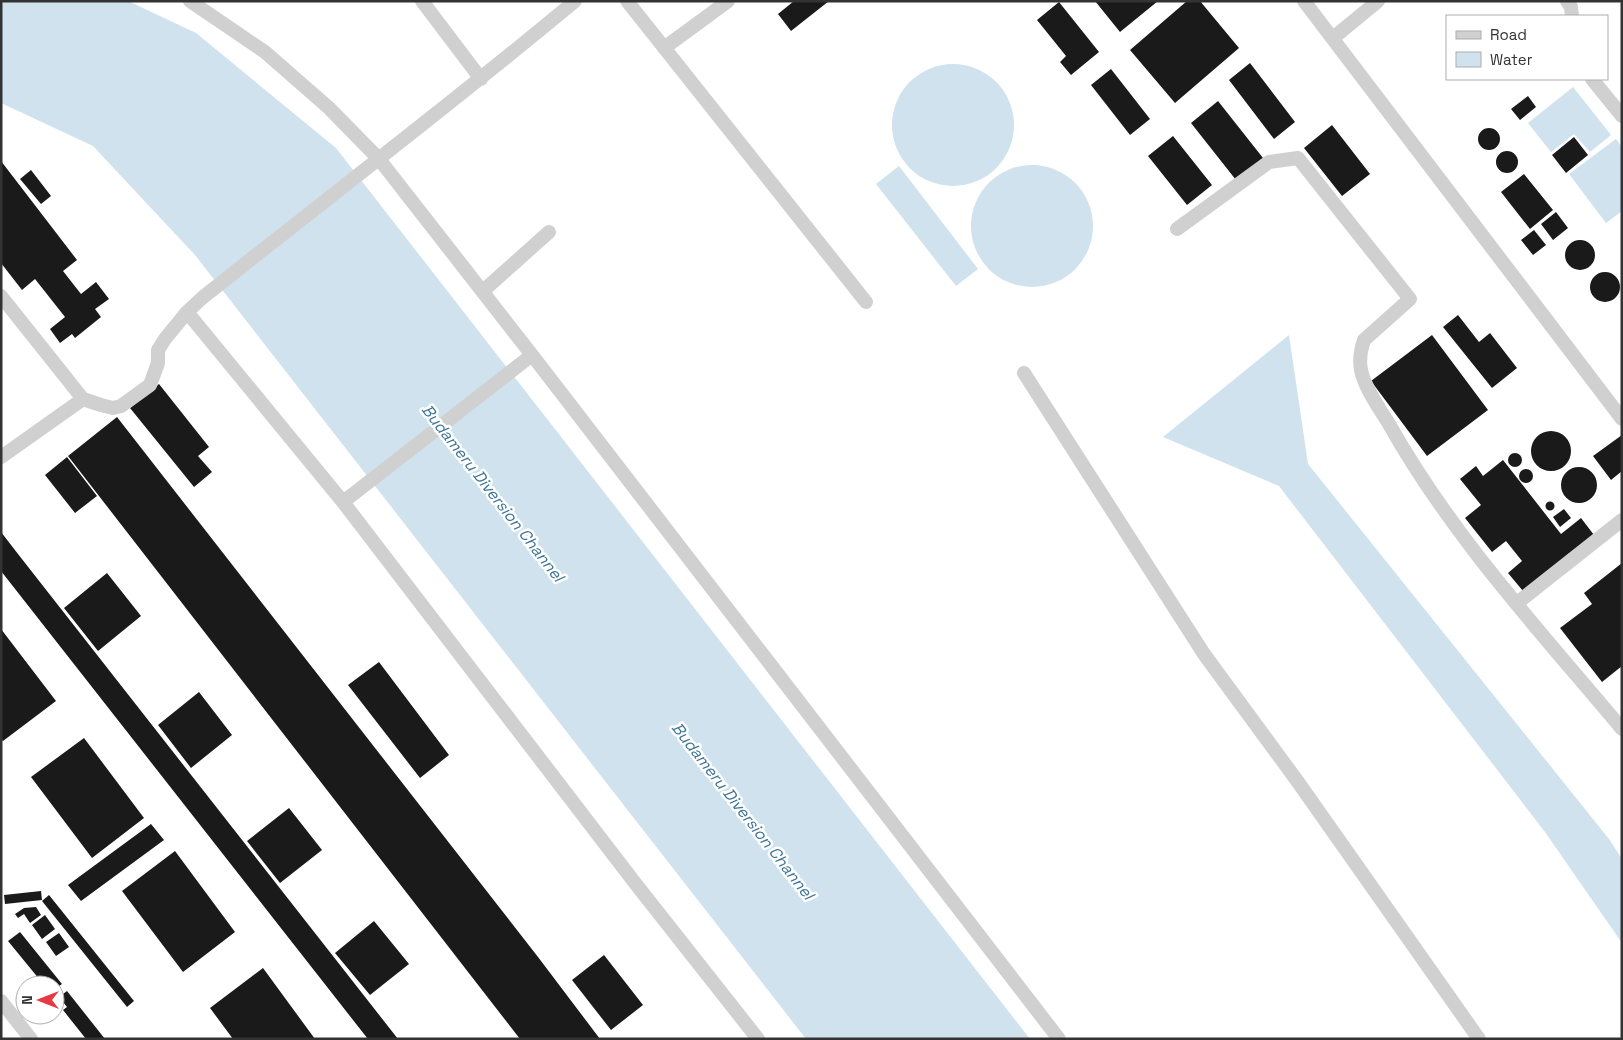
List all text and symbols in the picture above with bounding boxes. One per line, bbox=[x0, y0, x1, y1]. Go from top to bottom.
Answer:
legend bbox=[1446, 15, 1608, 80]
text: Road bbox=[1490, 25, 1527, 44]
text: Water bbox=[1490, 50, 1533, 69]
water label: Budameru Diversion Channel bbox=[417, 400, 570, 588]
water label: Budameru Diversion Channel bbox=[667, 718, 820, 906]
north arrow bbox=[15, 975, 65, 1025]
text: N bbox=[18, 995, 36, 1005]

